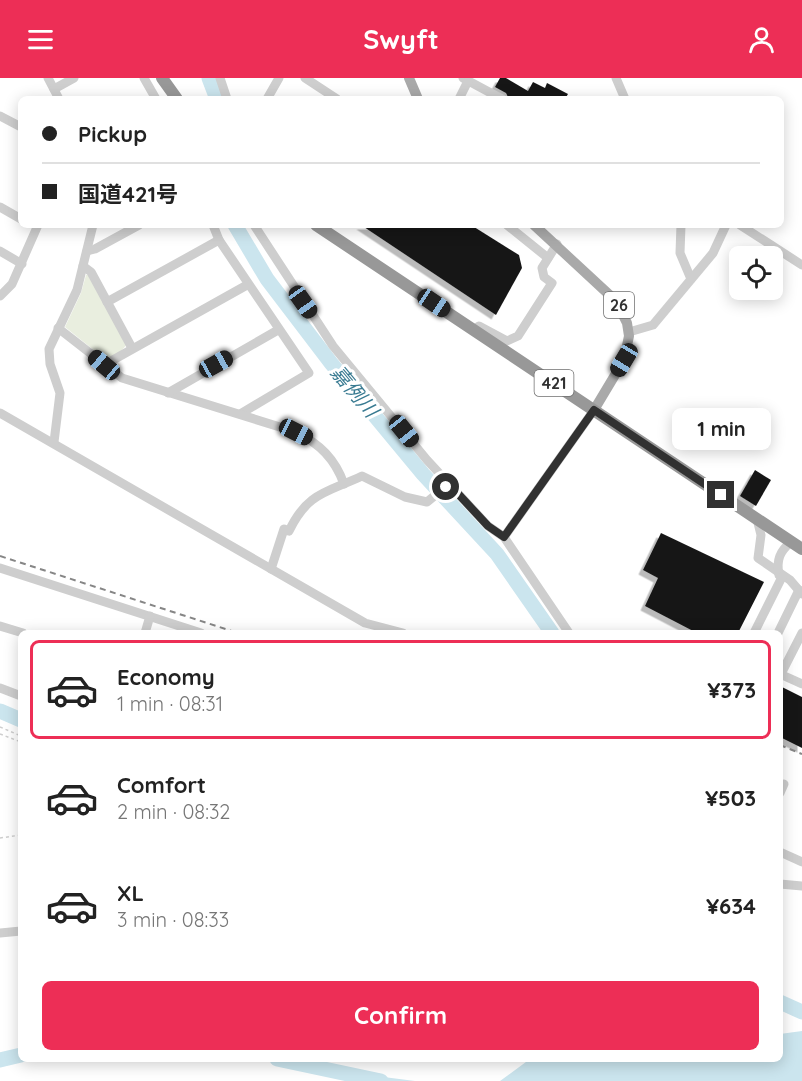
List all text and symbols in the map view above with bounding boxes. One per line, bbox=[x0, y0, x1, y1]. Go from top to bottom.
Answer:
text: Swyft bbox=[363, 22, 439, 56]
icon: menu bbox=[24, 23, 57, 56]
icon: person bbox=[745, 23, 778, 56]
text: Pickup bbox=[78, 120, 147, 148]
text: 国道421号 bbox=[78, 180, 178, 208]
map controls bbox=[729, 246, 783, 300]
button: locate bbox=[729, 246, 783, 300]
car bbox=[285, 282, 321, 322]
car bbox=[414, 285, 454, 321]
road number: 26 bbox=[604, 292, 634, 318]
car bbox=[607, 340, 641, 380]
car bbox=[84, 347, 124, 383]
car bbox=[196, 347, 236, 381]
water label: 嘉例川 bbox=[326, 360, 385, 424]
road number: 421 bbox=[534, 370, 574, 396]
callout: 1 min bbox=[672, 408, 771, 450]
car bbox=[386, 411, 422, 451]
car bbox=[276, 416, 316, 448]
text: 1 min bbox=[697, 416, 746, 441]
route start bbox=[432, 473, 459, 500]
route end bbox=[707, 481, 734, 508]
icon: car bbox=[45, 663, 99, 717]
text: Economy bbox=[117, 663, 215, 691]
text: ¥373 bbox=[707, 676, 756, 704]
text: 1 min · 08:31 bbox=[117, 691, 223, 716]
icon: car bbox=[45, 771, 99, 825]
text: Comfort bbox=[117, 771, 206, 799]
text: ¥503 bbox=[705, 784, 756, 812]
text: 2 min · 08:32 bbox=[117, 799, 230, 824]
icon: car bbox=[45, 879, 99, 933]
text: XL bbox=[117, 879, 144, 907]
text: ¥634 bbox=[706, 892, 756, 920]
text: 3 min · 08:33 bbox=[117, 907, 229, 932]
button: Confirm bbox=[42, 981, 759, 1050]

